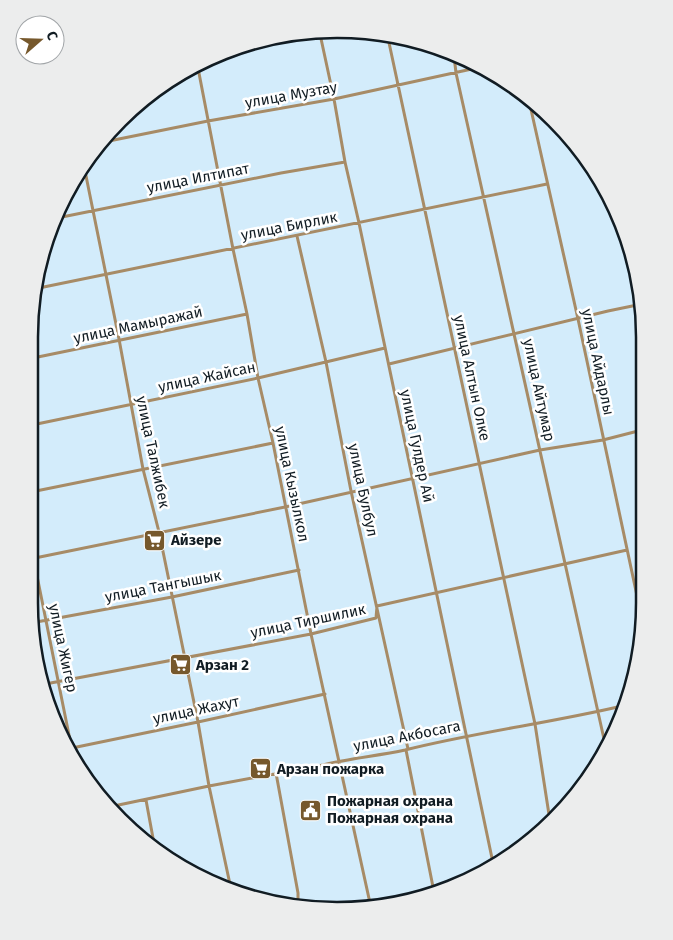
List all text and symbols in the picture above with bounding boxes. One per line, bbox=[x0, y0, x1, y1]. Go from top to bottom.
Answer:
north arrow bbox=[15, 15, 65, 65]
text: С bbox=[42, 29, 61, 42]
street label: улица Музтау bbox=[243, 78, 339, 112]
street label: улица Илтипат bbox=[145, 159, 251, 197]
street label: улица Бирлик bbox=[239, 208, 339, 244]
street label: улица Мамыражай bbox=[72, 303, 204, 347]
street label: улица Айдарлы bbox=[578, 307, 618, 417]
street label: улица Алтын Олке bbox=[450, 313, 494, 443]
street label: улица Айтумар bbox=[519, 337, 559, 443]
street label: улица Жайсан bbox=[157, 358, 257, 396]
street label: улица Гулдер Ай bbox=[396, 388, 438, 504]
street label: улица Талжибек bbox=[132, 394, 174, 510]
street label: улица Кызылкол bbox=[271, 425, 313, 543]
street label: улица Булбул bbox=[344, 442, 382, 538]
supermarket icon: Айзере bbox=[143, 528, 167, 552]
place label: Айзере bbox=[170, 531, 222, 549]
street label: улица Тангышык bbox=[103, 566, 223, 606]
street label: улица Тиршилик bbox=[249, 600, 367, 642]
street label: улица Жигер bbox=[45, 602, 81, 694]
supermarket icon: Арзан 2 bbox=[168, 653, 192, 677]
place label: Арзан 2 bbox=[195, 656, 249, 674]
street label: улица Жахут bbox=[151, 692, 241, 728]
street label: улица Акбосага bbox=[352, 717, 462, 755]
supermarket icon: Арзан пожарка bbox=[249, 757, 273, 781]
place label: Арзан пожарка bbox=[276, 760, 384, 778]
place label: Пожарная охрана Пожарная охрана bbox=[327, 792, 453, 827]
public building icon: Пожарная охрана Пожарная охрана bbox=[299, 798, 323, 822]

